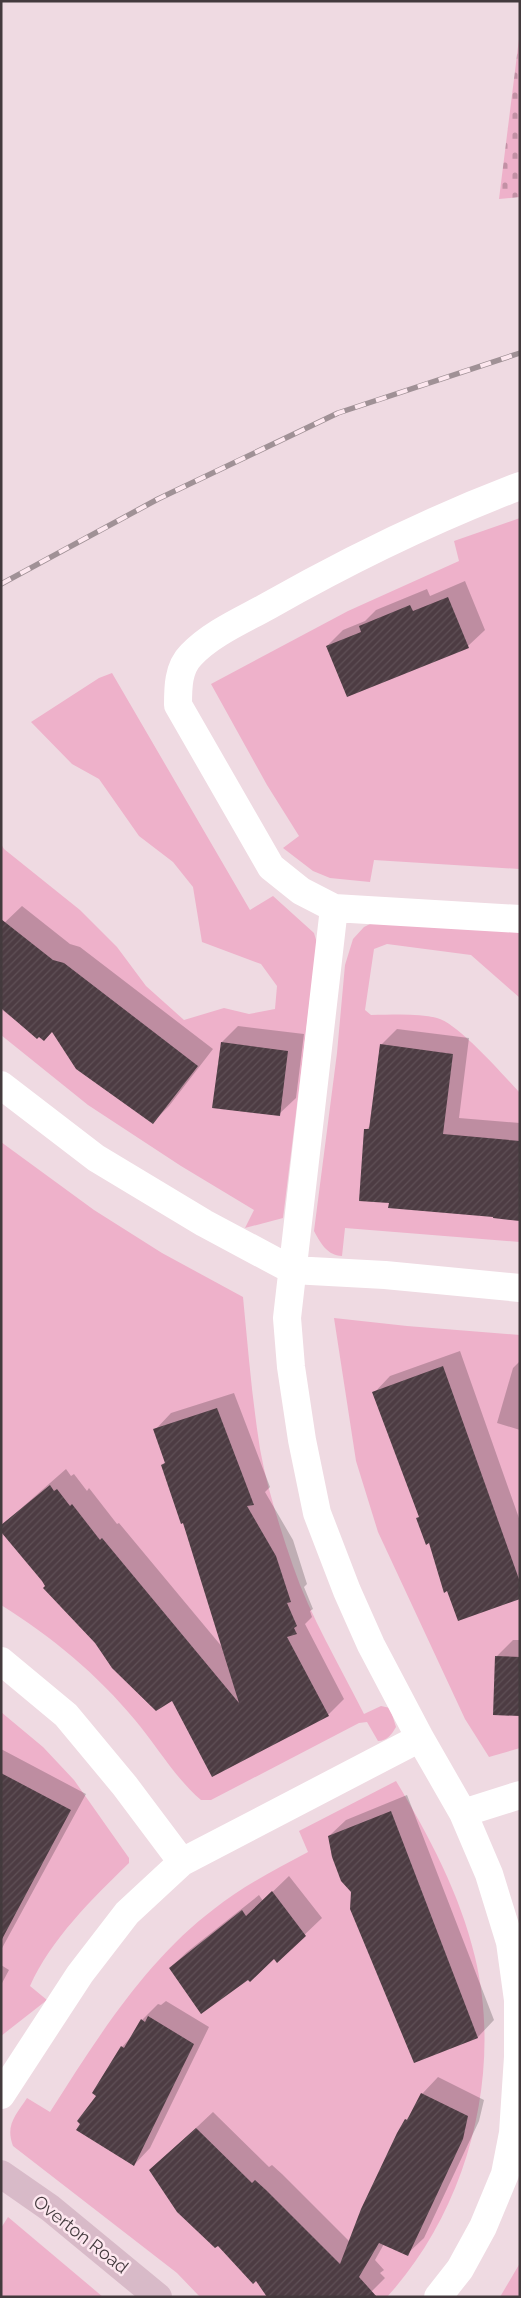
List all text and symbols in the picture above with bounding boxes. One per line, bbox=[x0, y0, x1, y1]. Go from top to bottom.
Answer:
street label: Overton Road bbox=[29, 2190, 133, 2278]

